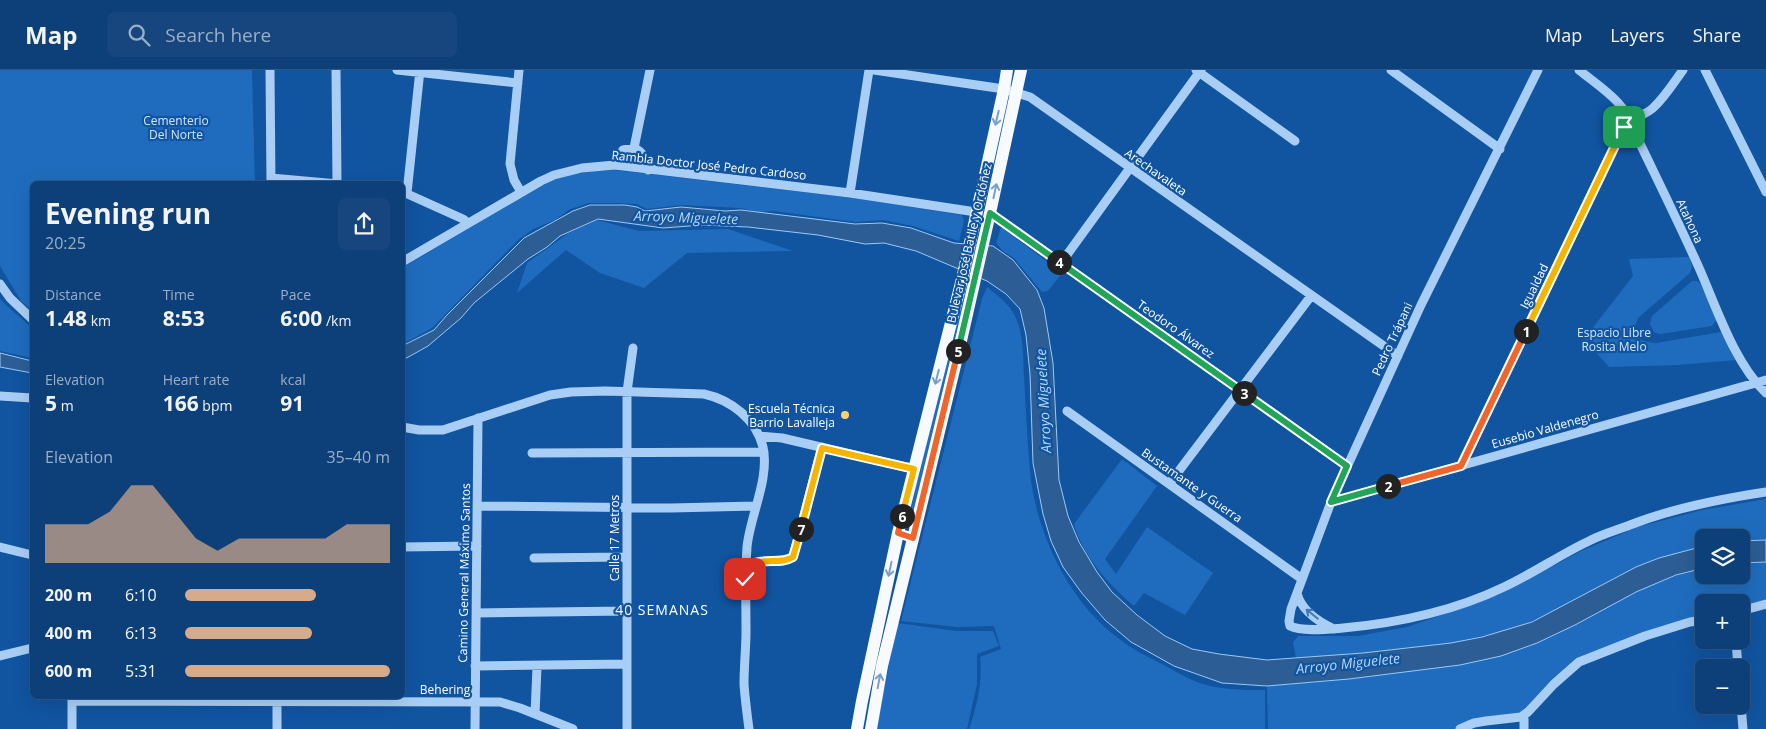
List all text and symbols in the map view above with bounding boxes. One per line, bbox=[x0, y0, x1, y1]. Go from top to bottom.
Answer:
search box bbox=[107, 12, 457, 57]
text: Map bbox=[25, 18, 77, 51]
icon: search bbox=[125, 21, 153, 49]
text: Search here bbox=[165, 22, 271, 48]
text: Map bbox=[1545, 23, 1582, 47]
text: Layers bbox=[1610, 23, 1665, 47]
text: Share bbox=[1693, 23, 1741, 47]
pin bbox=[1603, 106, 1645, 148]
one-way arrow bbox=[992, 109, 1001, 125]
park label: Cementerio Del Norte bbox=[143, 112, 209, 143]
icon: arrive bbox=[1610, 113, 1638, 141]
street label: Arechavaleta bbox=[1121, 144, 1191, 200]
street label: Rambla Doctor José Pedro Cardoso bbox=[611, 146, 807, 184]
street label: Bulevar José Batlle y Ordóñez bbox=[942, 161, 996, 325]
one-way arrow bbox=[991, 183, 1000, 199]
text: Evening run bbox=[45, 194, 211, 232]
street label: Atahona bbox=[1672, 196, 1708, 246]
button: share bbox=[338, 198, 390, 250]
water label: Arroyo Miguelete bbox=[632, 206, 739, 228]
text: 20:25 bbox=[45, 232, 86, 254]
pin: 4 bbox=[1046, 250, 1072, 274]
text: 4 bbox=[1055, 253, 1064, 272]
street label: Igualdad bbox=[1516, 261, 1552, 311]
text: Distance bbox=[45, 285, 101, 304]
text: Time bbox=[163, 285, 195, 304]
text: Pace bbox=[280, 285, 311, 304]
street label: Teodoro Álvarez bbox=[1134, 296, 1218, 362]
street label: Pedro Trápani bbox=[1368, 300, 1416, 378]
text: 1.48 bbox=[45, 304, 87, 332]
text: 8:53 bbox=[163, 304, 205, 332]
text: 6:00 bbox=[280, 304, 322, 332]
text: km bbox=[87, 311, 111, 330]
text: /km bbox=[322, 311, 351, 330]
pin: 1 bbox=[1514, 318, 1538, 344]
text: 1 bbox=[1522, 322, 1531, 341]
park label: Espacio Libre Rosita Melo bbox=[1577, 324, 1651, 355]
pin: 5 bbox=[946, 338, 970, 364]
text: 5 bbox=[954, 342, 963, 361]
water label: Arroyo Miguelete bbox=[1031, 348, 1055, 455]
one-way arrow bbox=[932, 368, 941, 384]
text: Elevation bbox=[45, 370, 104, 389]
text: Heart rate bbox=[163, 370, 229, 389]
text: kcal bbox=[280, 370, 306, 389]
pin: 3 bbox=[1232, 380, 1256, 406]
text: 3 bbox=[1240, 384, 1249, 403]
text: 5 bbox=[45, 389, 57, 417]
text: 166 bbox=[163, 389, 199, 417]
text: 91 bbox=[280, 389, 304, 417]
text: m bbox=[57, 396, 74, 415]
text: bpm bbox=[199, 396, 232, 415]
place label: Escuela Técnica Barrio Lavalleja bbox=[748, 400, 835, 431]
street label: Eusebio Valdenegro bbox=[1489, 406, 1601, 452]
marker: Escuela Técnica Barrio Lavalleja bbox=[839, 409, 851, 421]
street label: Bustamante y Guerra bbox=[1138, 444, 1246, 526]
text: Elevation bbox=[45, 446, 113, 468]
text: 35–40 m bbox=[326, 446, 390, 468]
pin: 2 bbox=[1376, 474, 1400, 498]
text: 2 bbox=[1384, 477, 1393, 496]
street label: Camino General Máximo Santos bbox=[454, 483, 474, 663]
street label: Calle 17 Metros bbox=[606, 494, 623, 581]
pin: 6 bbox=[890, 504, 914, 528]
text: 6 bbox=[898, 507, 907, 526]
pin: 7 bbox=[788, 516, 814, 542]
text: 7 bbox=[797, 520, 806, 539]
map controls bbox=[1695, 529, 1750, 714]
button: layers bbox=[1695, 529, 1750, 584]
pin bbox=[724, 558, 766, 600]
one-way arrow bbox=[885, 560, 894, 576]
icon: check bbox=[731, 565, 759, 593]
text: 200 m bbox=[45, 584, 92, 606]
text: 6:10 bbox=[125, 584, 157, 606]
button: + bbox=[1695, 594, 1750, 649]
district label: 40 SEMANAS bbox=[615, 600, 709, 619]
one-way arrow bbox=[1306, 609, 1319, 620]
text: 400 m bbox=[45, 622, 92, 644]
text: 6:13 bbox=[125, 622, 157, 644]
water label: Arroyo Miguelete bbox=[1294, 648, 1401, 678]
button: − bbox=[1695, 659, 1750, 714]
text: 600 m bbox=[45, 660, 92, 682]
text: 5:31 bbox=[125, 660, 157, 682]
one-way arrow bbox=[875, 673, 885, 689]
street label: Behering bbox=[420, 681, 471, 698]

